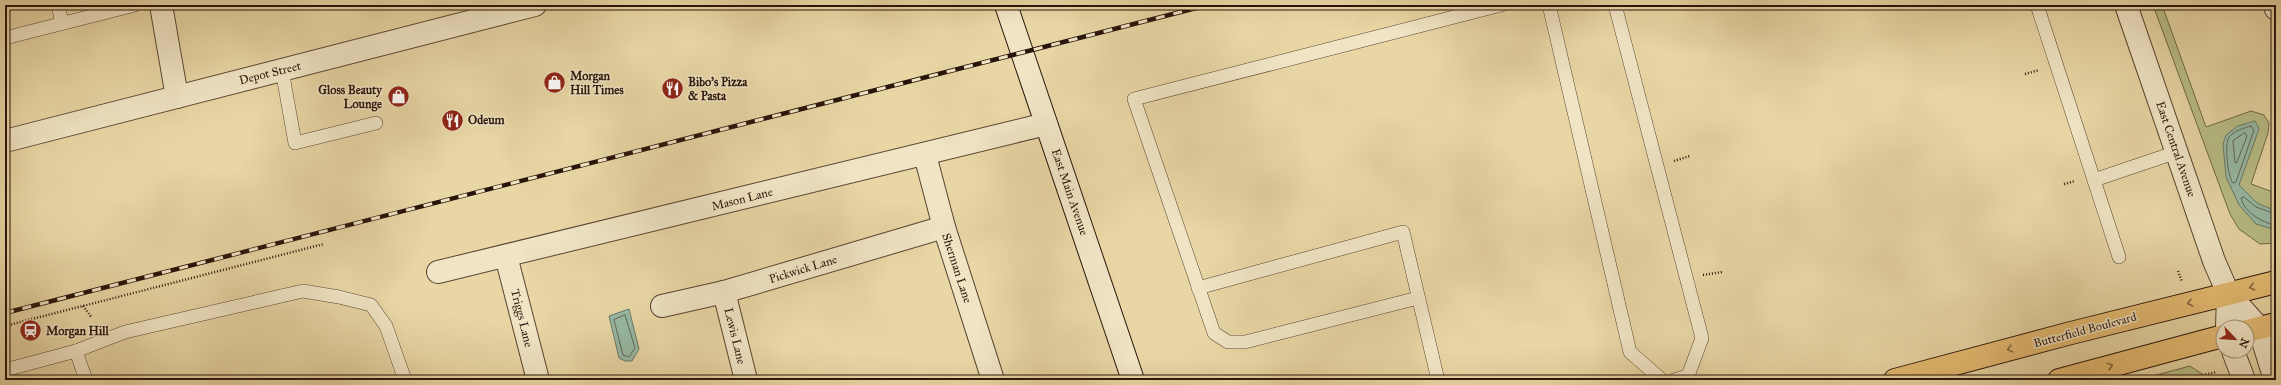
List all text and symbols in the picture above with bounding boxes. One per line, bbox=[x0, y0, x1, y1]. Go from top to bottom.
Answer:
street label: Depot Street bbox=[238, 58, 303, 87]
place label: Morgan Hill Times bbox=[570, 69, 624, 97]
shop icon: Morgan Hill Times bbox=[541, 70, 567, 96]
place label: Bibo's Pizza & Pasta bbox=[688, 75, 748, 103]
restaurant icon: Bibo's Pizza & Pasta bbox=[660, 76, 686, 102]
place label: Gloss Beauty Lounge bbox=[318, 83, 383, 112]
shop icon: Gloss Beauty Lounge bbox=[385, 84, 411, 110]
street label: East Central Avenue bbox=[2153, 99, 2199, 199]
restaurant icon: Odeum bbox=[439, 107, 465, 133]
place label: Odeum bbox=[468, 113, 506, 127]
street label: East Main Avenue bbox=[1049, 147, 1091, 237]
street label: Mason Lane bbox=[710, 185, 774, 213]
street label: Sherman Lane bbox=[939, 231, 975, 305]
street label: Pickwick Lane bbox=[767, 252, 839, 286]
one-way arrow bbox=[2249, 283, 2255, 291]
street label: Triggs Lane bbox=[507, 288, 536, 349]
one-way arrow bbox=[2187, 298, 2193, 306]
street label: Lewis Lane bbox=[721, 306, 749, 366]
street label: Butterfield Boulevard bbox=[2032, 310, 2138, 350]
station icon: Morgan Hill bbox=[18, 318, 44, 344]
north arrow bbox=[2215, 319, 2255, 359]
place label: Morgan Hill bbox=[46, 324, 109, 339]
text: N bbox=[2235, 336, 2251, 351]
one-way arrow bbox=[2006, 344, 2013, 353]
one-way arrow bbox=[2106, 362, 2113, 371]

